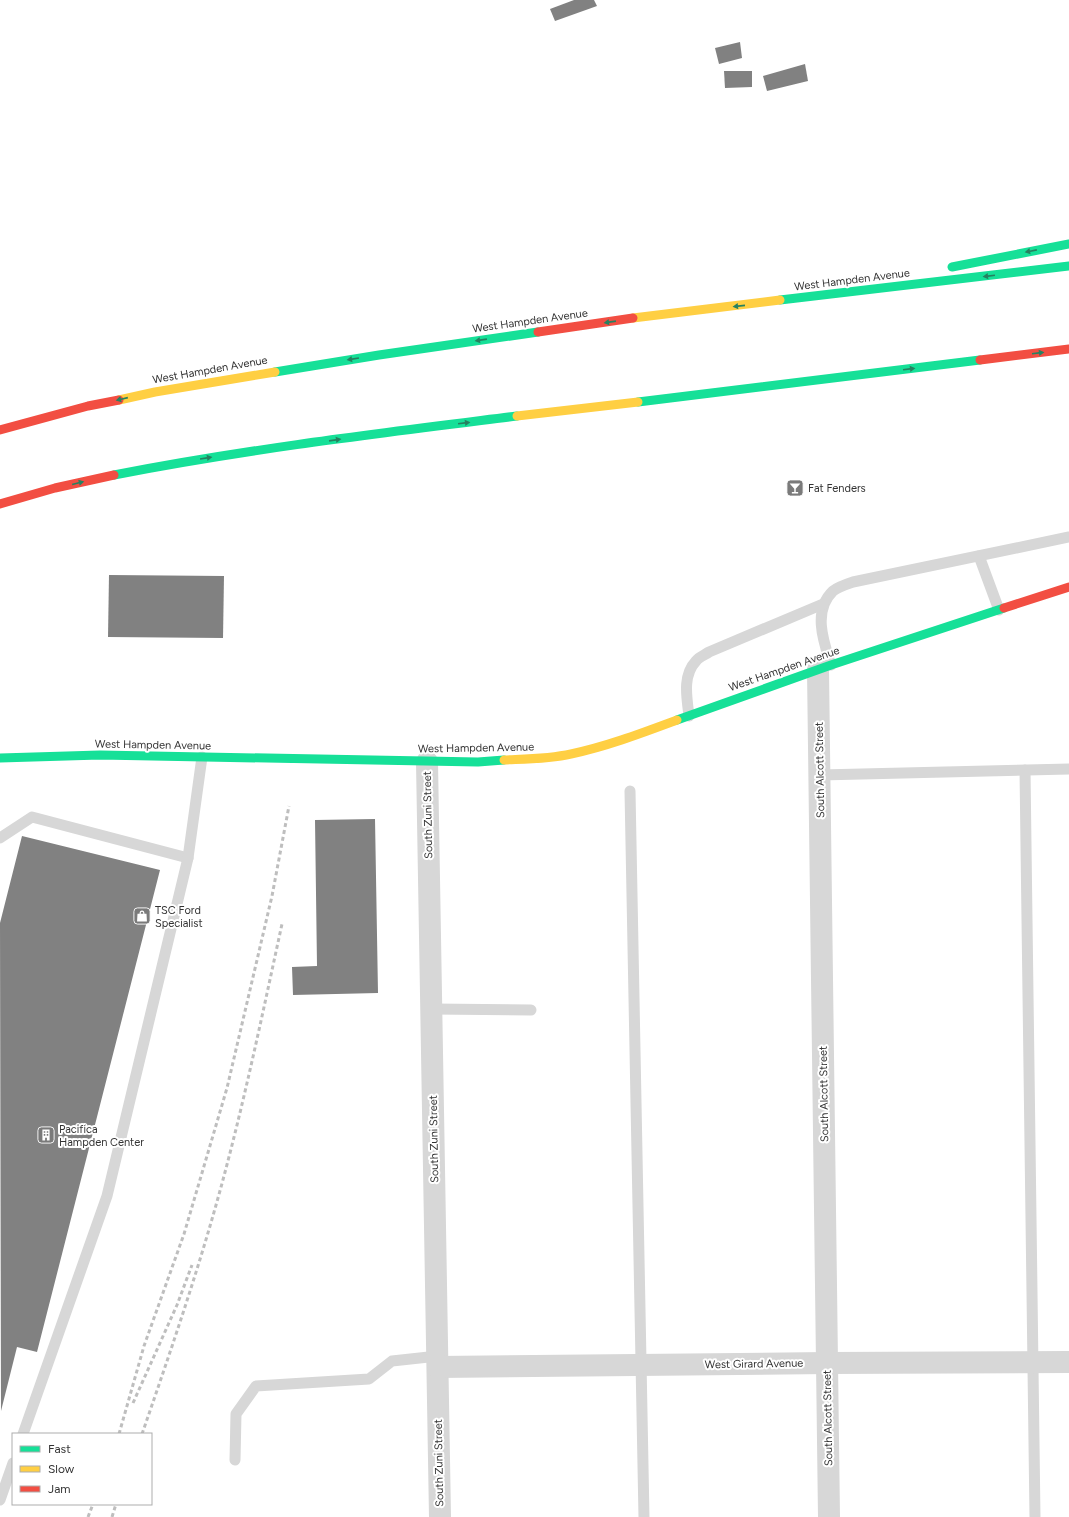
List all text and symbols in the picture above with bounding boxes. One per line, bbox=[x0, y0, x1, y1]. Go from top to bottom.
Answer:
one-way arrow bbox=[1025, 249, 1037, 255]
street label: West Hampden Avenue bbox=[793, 266, 911, 294]
one-way arrow bbox=[983, 273, 995, 279]
one-way arrow bbox=[733, 303, 745, 309]
street label: West Hampden Avenue bbox=[471, 306, 589, 336]
one-way arrow bbox=[604, 319, 616, 325]
one-way arrow bbox=[475, 337, 487, 343]
one-way arrow bbox=[1032, 350, 1044, 356]
street label: West Hampden Avenue bbox=[152, 353, 268, 387]
one-way arrow bbox=[346, 356, 359, 362]
one-way arrow bbox=[903, 366, 915, 372]
one-way arrow bbox=[115, 397, 128, 403]
one-way arrow bbox=[457, 420, 470, 426]
one-way arrow bbox=[329, 437, 341, 443]
one-way arrow bbox=[200, 455, 212, 461]
bar icon: Fat Fenders bbox=[785, 478, 805, 498]
one-way arrow bbox=[72, 480, 85, 486]
place label: Fat Fenders bbox=[808, 482, 866, 495]
street label: West Hampden Avenue bbox=[727, 644, 841, 694]
street label: South Alcott Street bbox=[813, 722, 827, 818]
street label: West Hampden Avenue bbox=[95, 737, 211, 753]
street label: West Hampden Avenue bbox=[418, 740, 534, 756]
street label: South Zuni Street bbox=[421, 771, 435, 859]
place label: TSC Ford Specialist bbox=[155, 904, 203, 930]
shop icon: TSC Ford Specialist bbox=[132, 906, 152, 926]
street label: South Alcott Street bbox=[817, 1046, 831, 1142]
street label: South Zuni Street bbox=[427, 1095, 441, 1183]
place label: Pacifica Hampden Center bbox=[59, 1123, 144, 1149]
building icon: Pacifica Hampden Center bbox=[36, 1125, 56, 1145]
street label: West Girard Avenue bbox=[705, 1357, 803, 1371]
street label: South Alcott Street bbox=[821, 1370, 835, 1466]
street label: South Zuni Street bbox=[432, 1419, 446, 1507]
legend bbox=[12, 1433, 152, 1505]
text: Fast bbox=[48, 1442, 71, 1456]
text: Slow bbox=[48, 1462, 75, 1476]
text: Jam bbox=[48, 1482, 71, 1496]

